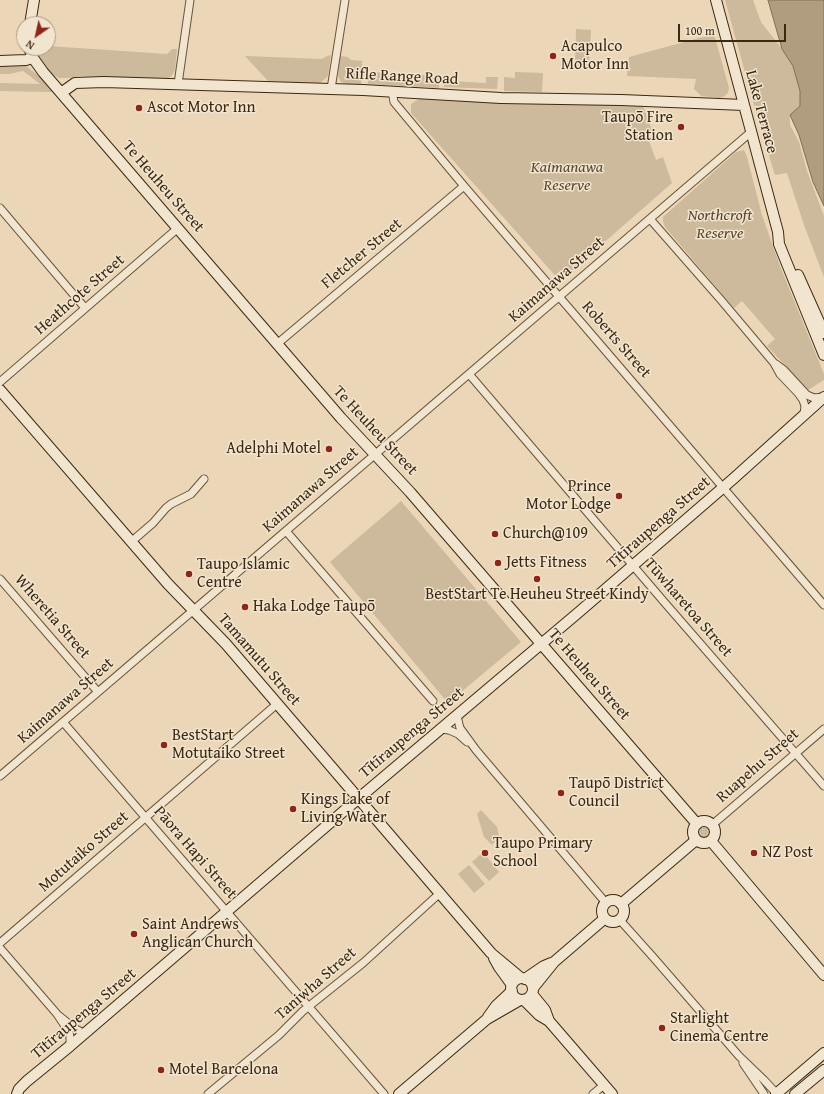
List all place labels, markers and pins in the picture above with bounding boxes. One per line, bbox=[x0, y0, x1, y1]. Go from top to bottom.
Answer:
place label: Acapulco Motor Inn bbox=[561, 37, 629, 75]
marker: Acapulco Motor Inn bbox=[548, 51, 558, 61]
place label: Ascot Motor Inn bbox=[147, 98, 256, 118]
marker: Ascot Motor Inn bbox=[134, 103, 144, 113]
place label: Taupō Fire Station bbox=[602, 108, 673, 146]
marker: Taupō Fire Station bbox=[676, 122, 686, 132]
place label: Adelphi Motel bbox=[226, 439, 321, 459]
marker: Adelphi Motel bbox=[324, 444, 334, 454]
place label: Prince Motor Lodge bbox=[526, 477, 611, 515]
marker: Prince Motor Lodge bbox=[614, 491, 624, 501]
place label: Church@109 bbox=[503, 524, 588, 544]
marker: Church@109 bbox=[490, 529, 500, 539]
place label: Jetts Fitness bbox=[506, 553, 587, 573]
place label: Taupo Islamic Centre bbox=[197, 555, 290, 593]
marker: Jetts Fitness bbox=[493, 558, 503, 568]
marker: Taupo Islamic Centre bbox=[184, 569, 194, 579]
marker: BestStart Te Heuheu Street Kindy bbox=[532, 574, 542, 584]
place label: BestStart Te Heuheu Street Kindy bbox=[425, 585, 649, 605]
place label: Haka Lodge Taupō bbox=[253, 597, 375, 617]
marker: Haka Lodge Taupō bbox=[240, 602, 250, 612]
place label: BestStart Motutaiko Street bbox=[172, 726, 285, 764]
marker: BestStart Motutaiko Street bbox=[159, 740, 169, 750]
place label: Taupō District Council bbox=[569, 774, 664, 812]
marker: Taupō District Council bbox=[556, 788, 566, 798]
place label: Kings Lake of Living Water bbox=[301, 790, 389, 828]
marker: Kings Lake of Living Water bbox=[288, 804, 298, 814]
place label: Taupo Primary School bbox=[493, 834, 593, 872]
place label: NZ Post bbox=[762, 843, 813, 863]
marker: Taupo Primary School bbox=[480, 848, 490, 858]
marker: NZ Post bbox=[749, 848, 759, 858]
place label: Saint Andrews Anglican Church bbox=[142, 915, 253, 953]
marker: Saint Andrews Anglican Church bbox=[129, 929, 139, 939]
place label: Starlight Cinema Centre bbox=[670, 1009, 769, 1047]
marker: Starlight Cinema Centre bbox=[657, 1023, 667, 1033]
place label: Motel Barcelona bbox=[169, 1060, 278, 1080]
marker: Motel Barcelona bbox=[156, 1065, 166, 1075]

